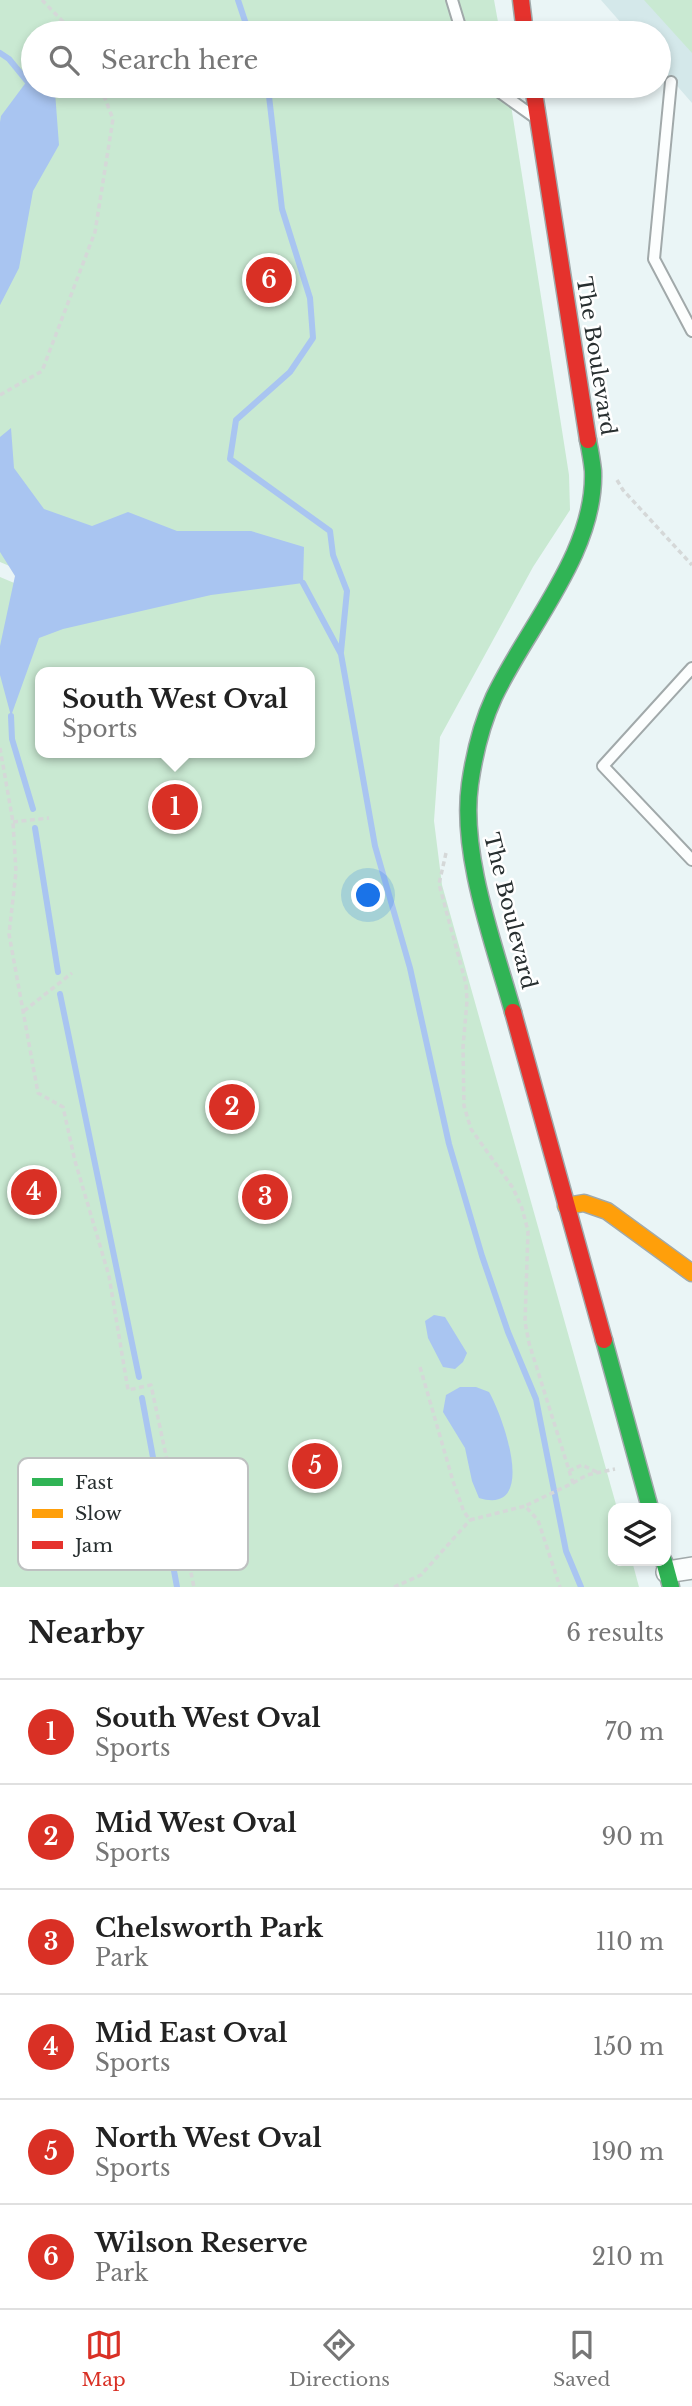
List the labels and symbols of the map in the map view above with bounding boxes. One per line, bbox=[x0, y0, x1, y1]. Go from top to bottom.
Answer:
pin: 6 bbox=[246, 254, 292, 306]
street label: The Boulevard bbox=[571, 275, 621, 437]
pin: 1 bbox=[152, 781, 198, 833]
street label: The Boulevard bbox=[478, 830, 542, 992]
your location bbox=[351, 878, 385, 912]
pin: 2 bbox=[209, 1081, 255, 1133]
pin: 4 bbox=[11, 1166, 57, 1218]
pin: 3 bbox=[242, 1171, 288, 1223]
pin: 5 bbox=[292, 1440, 338, 1492]
legend bbox=[18, 1458, 248, 1570]
text: Fast bbox=[75, 1471, 114, 1494]
text: Slow bbox=[75, 1502, 122, 1525]
text: Jam bbox=[72, 1534, 113, 1557]

